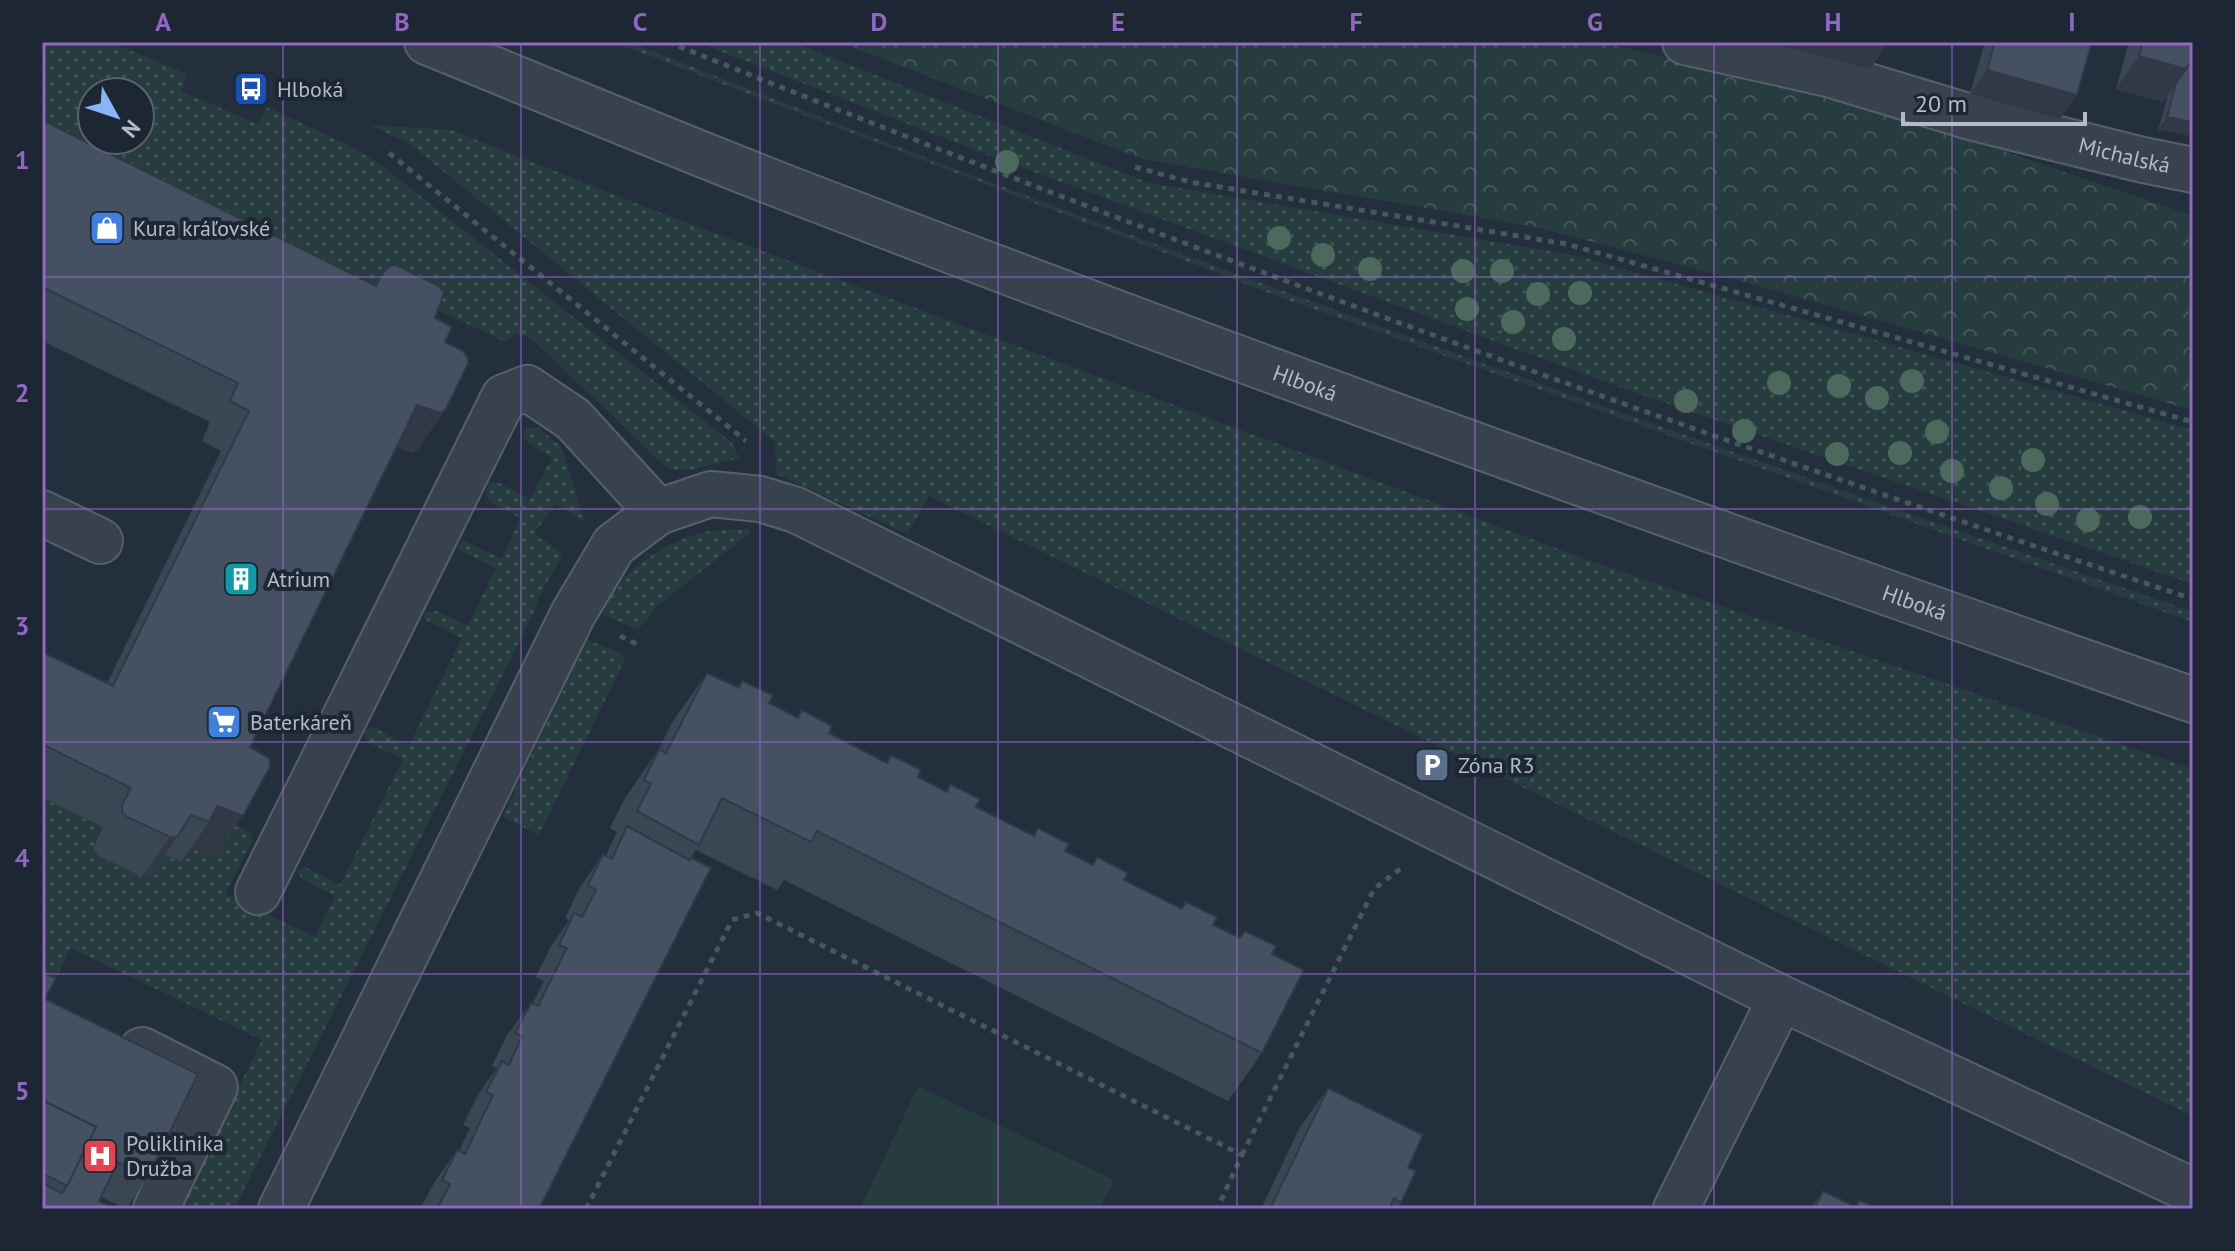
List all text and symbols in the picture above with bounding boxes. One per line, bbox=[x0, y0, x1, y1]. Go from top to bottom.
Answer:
text: A bbox=[155, 5, 171, 38]
text: B bbox=[394, 5, 410, 38]
text: C bbox=[633, 5, 647, 38]
text: D bbox=[871, 5, 887, 38]
text: E bbox=[1111, 5, 1125, 38]
text: F bbox=[1349, 5, 1363, 38]
text: G bbox=[1587, 5, 1603, 38]
text: H bbox=[1825, 5, 1841, 38]
text: I bbox=[2068, 5, 2076, 38]
bus stop icon: Hlboká bbox=[232, 70, 270, 108]
place label: Hlboká bbox=[277, 75, 343, 103]
north arrow bbox=[76, 76, 156, 156]
scale bar bbox=[1903, 76, 2085, 126]
text: 20 m bbox=[1915, 88, 1967, 119]
text: N bbox=[116, 114, 147, 143]
street label: Michalská bbox=[2076, 131, 2173, 179]
text: 1 bbox=[15, 143, 29, 176]
shop icon: Kura kráľovské bbox=[88, 209, 126, 247]
place label: Kura kráľovské bbox=[133, 214, 270, 242]
street label: Hlboká bbox=[1269, 358, 1341, 407]
text: 2 bbox=[15, 376, 29, 409]
building icon: Atrium bbox=[222, 560, 260, 598]
place label: Atrium bbox=[267, 565, 330, 593]
street label: Hlboká bbox=[1879, 578, 1951, 627]
text: 3 bbox=[15, 609, 29, 642]
supermarket icon: Baterkáreň bbox=[205, 703, 243, 741]
place label: Baterkáreň bbox=[250, 708, 352, 736]
parking icon: Zóna R3 bbox=[1413, 746, 1451, 784]
place label: Zóna R3 bbox=[1458, 751, 1535, 779]
text: 4 bbox=[15, 841, 30, 874]
text: 5 bbox=[15, 1074, 29, 1107]
place label: Poliklinika Družba bbox=[126, 1129, 224, 1182]
hospital icon: Poliklinika Družba bbox=[81, 1137, 119, 1175]

